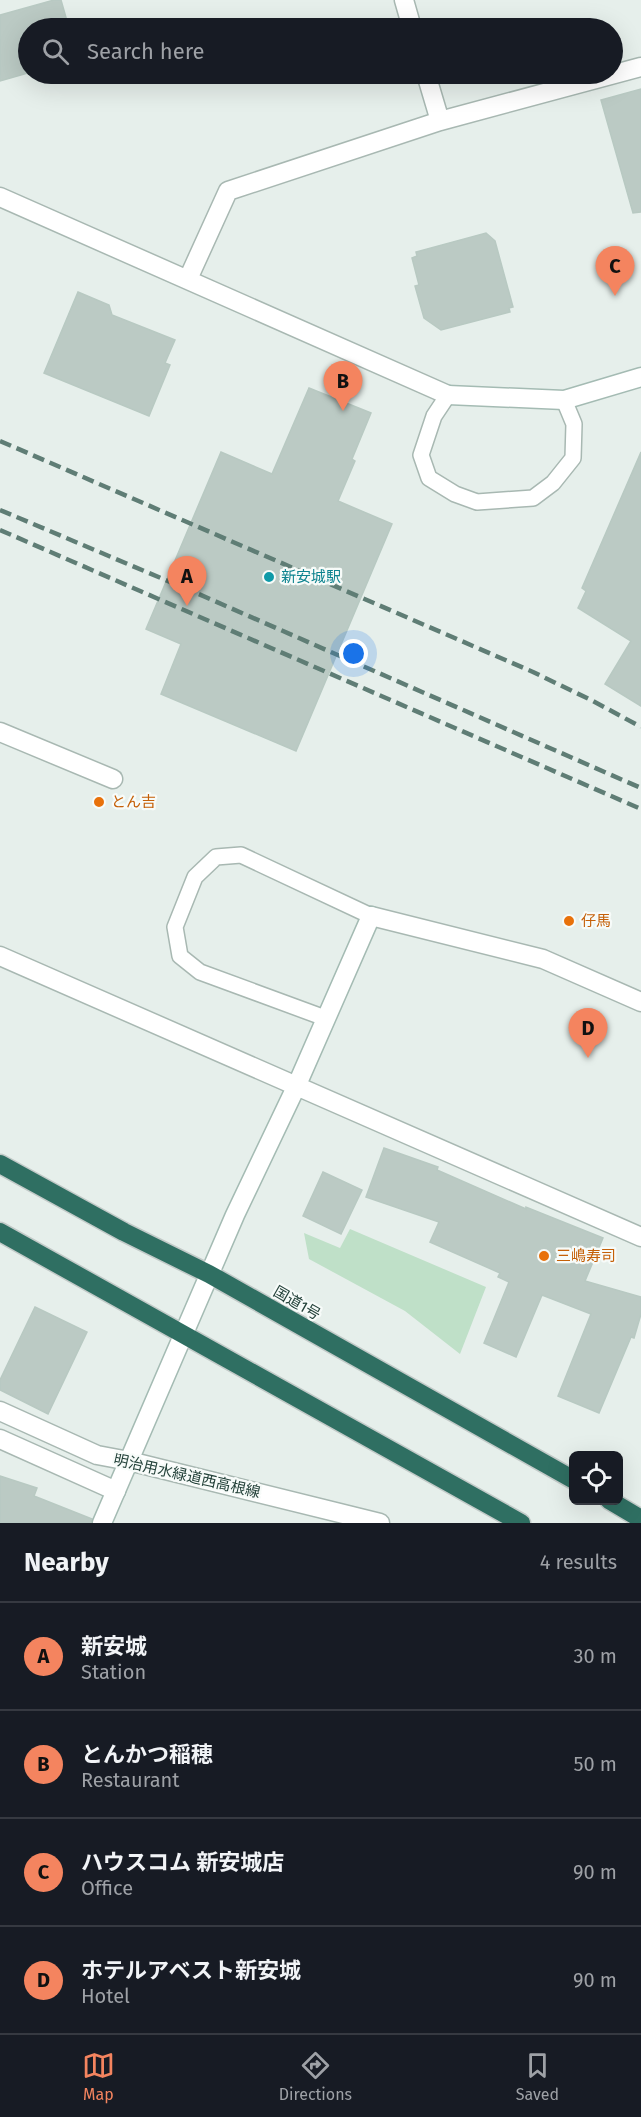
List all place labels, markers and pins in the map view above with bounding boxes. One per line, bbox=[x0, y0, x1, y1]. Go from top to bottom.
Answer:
pin: C bbox=[596, 246, 634, 296]
pin: B bbox=[324, 362, 362, 411]
pin: A bbox=[168, 556, 207, 606]
place label: 新安城駅 bbox=[281, 568, 341, 586]
marker: 新安城駅 bbox=[262, 570, 276, 584]
place label: とん吉 bbox=[111, 793, 156, 811]
marker: とん吉 bbox=[92, 795, 106, 809]
place label: 仔馬 bbox=[581, 912, 611, 930]
marker: 仔馬 bbox=[562, 914, 576, 928]
pin: D bbox=[568, 1008, 608, 1058]
place label: 三嶋寿司 bbox=[556, 1247, 616, 1265]
marker: 三嶋寿司 bbox=[537, 1249, 551, 1263]

